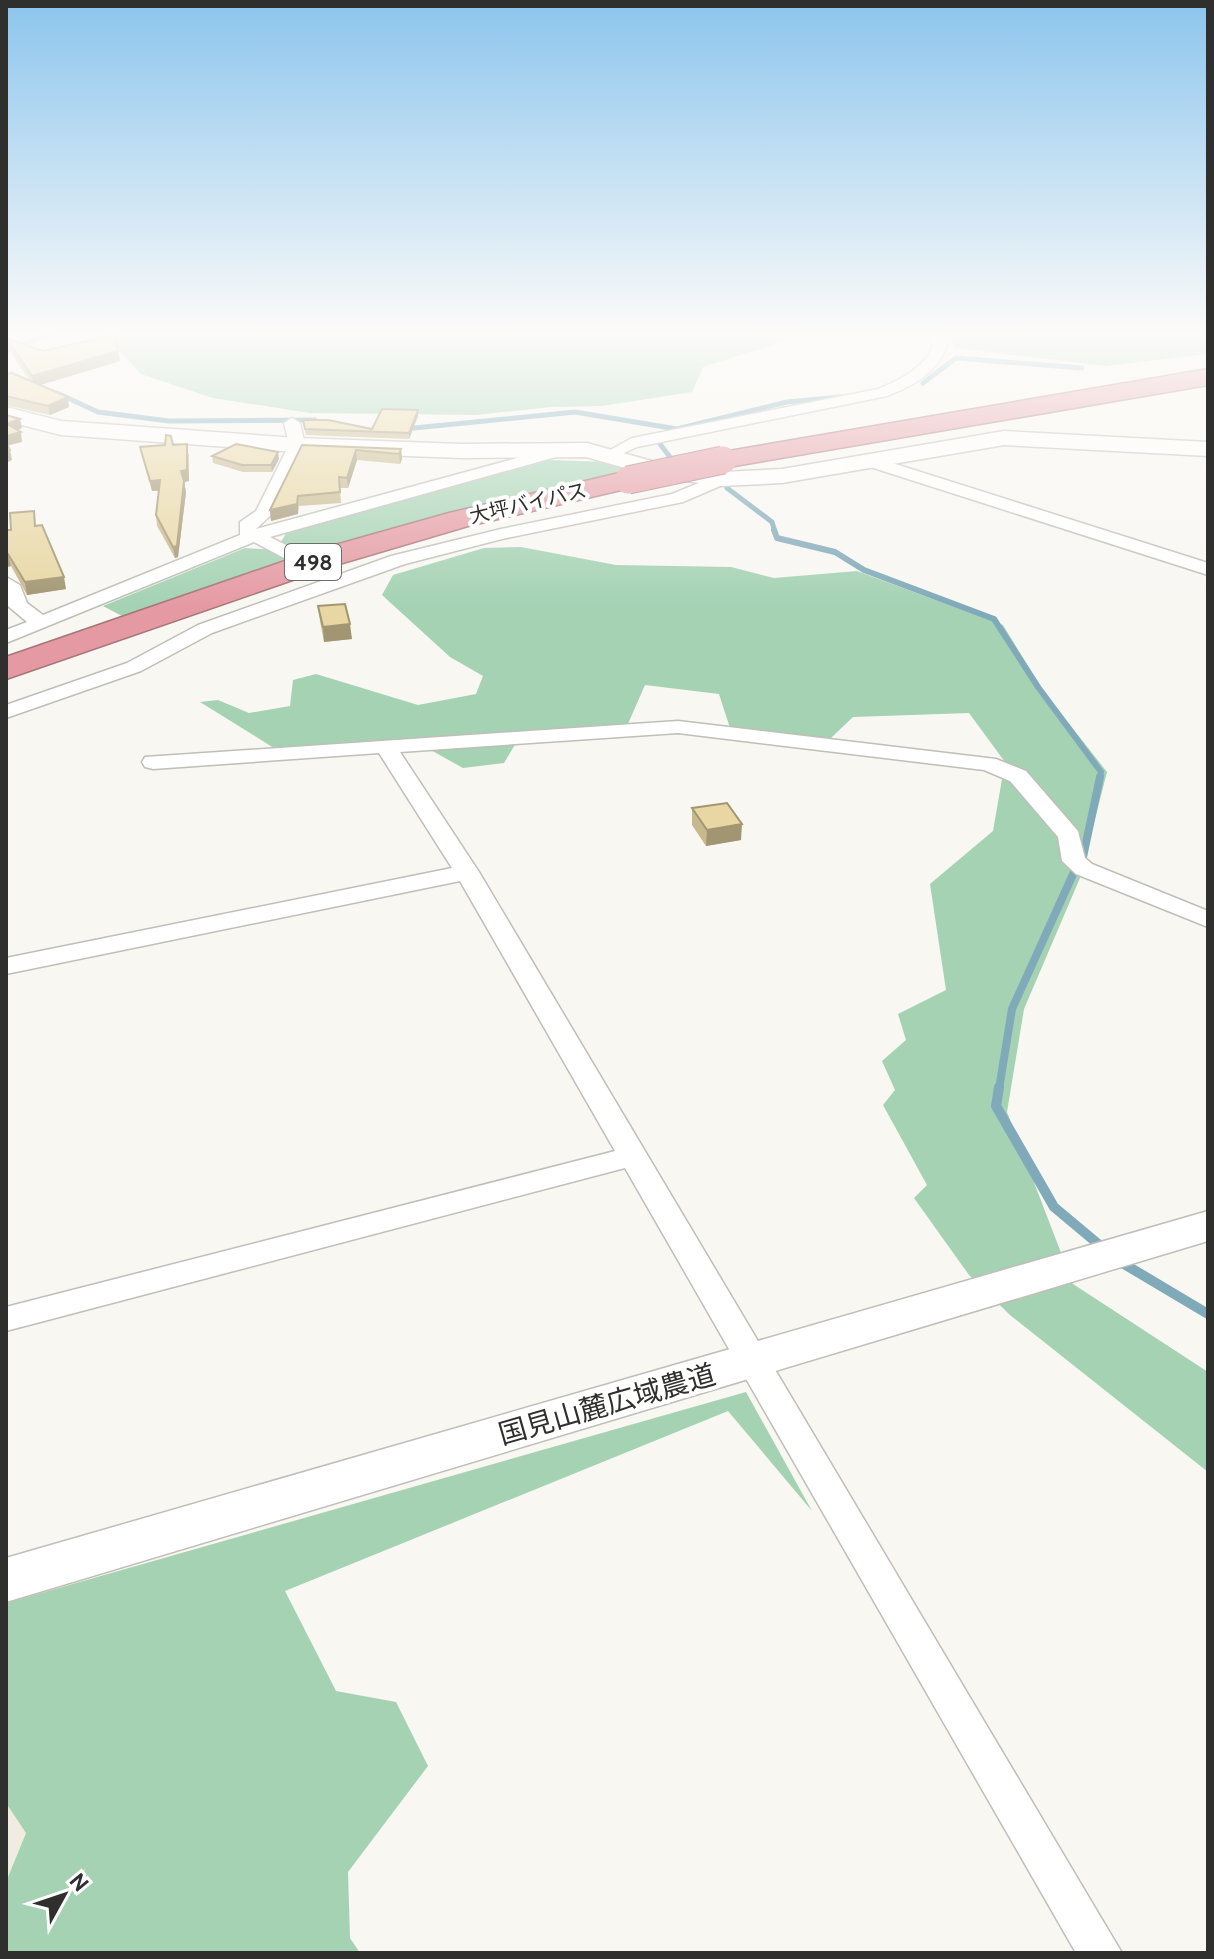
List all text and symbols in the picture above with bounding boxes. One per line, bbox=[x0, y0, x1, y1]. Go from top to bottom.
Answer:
street label: 大坪バイパス bbox=[467, 478, 589, 528]
road number: 498 bbox=[285, 544, 341, 580]
street label: 国見山麓広域農道 bbox=[495, 1357, 719, 1451]
north arrow bbox=[24, 1855, 104, 1935]
text: N bbox=[64, 1868, 94, 1897]

